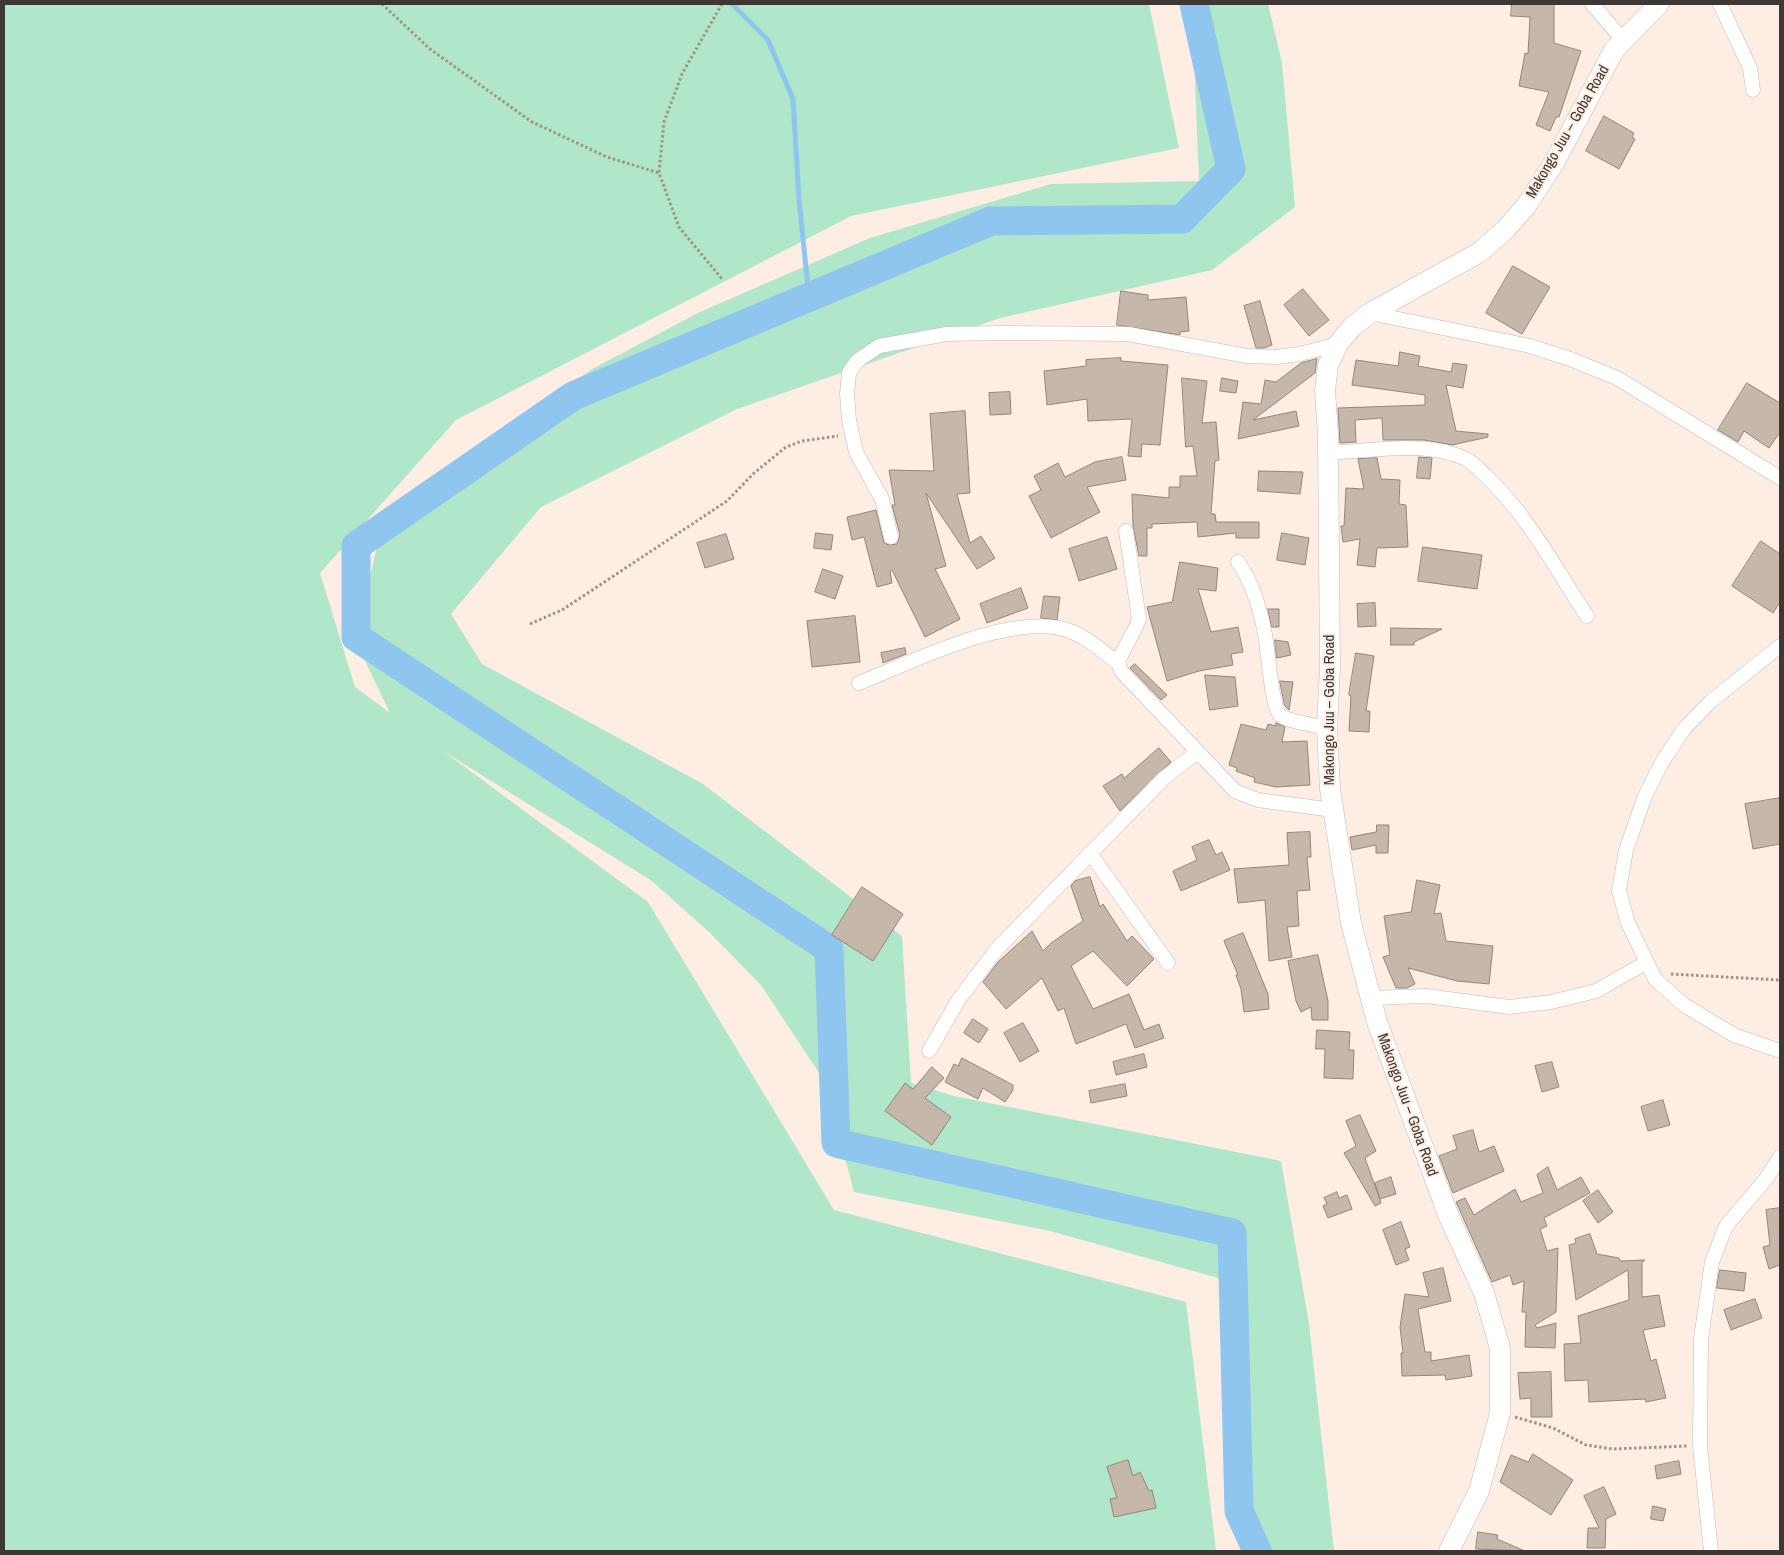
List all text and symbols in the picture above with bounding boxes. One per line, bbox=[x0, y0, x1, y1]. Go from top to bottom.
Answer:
street label: Makongo Juu – Goba Road bbox=[1523, 62, 1613, 202]
street label: Makongo Juu – Goba Road bbox=[1321, 635, 1339, 785]
street label: Makongo Juu – Goba Road bbox=[1373, 1031, 1441, 1179]

